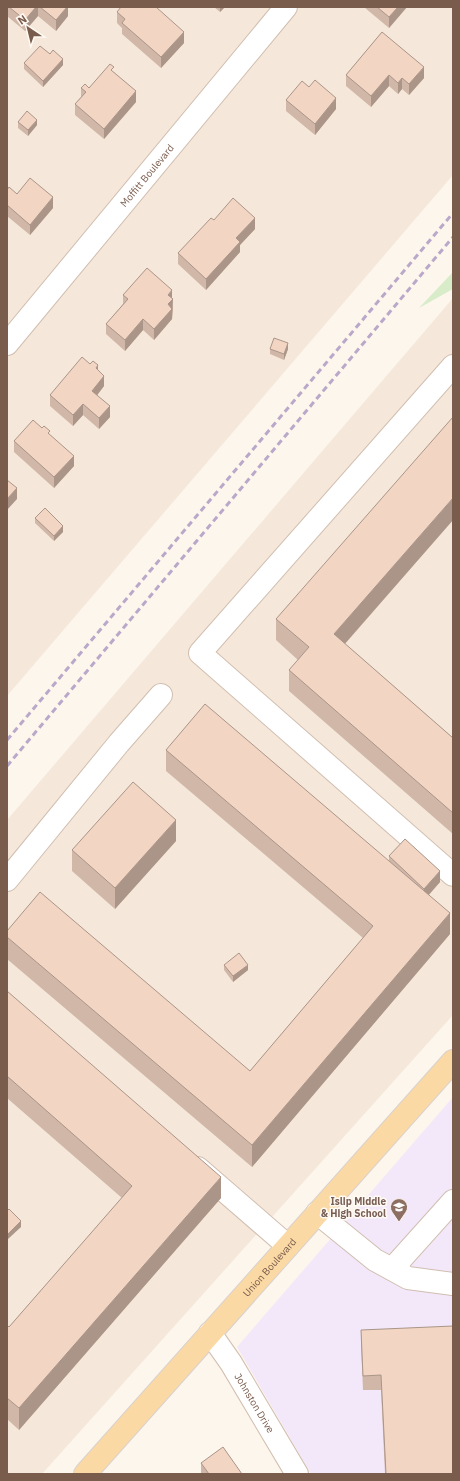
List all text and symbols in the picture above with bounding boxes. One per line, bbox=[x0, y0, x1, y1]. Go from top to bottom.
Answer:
north arrow bbox=[8, 8, 48, 48]
text: N bbox=[15, 12, 30, 28]
street label: Moffitt Boulevard bbox=[117, 141, 176, 209]
place label: Islip Middle & High School bbox=[321, 1195, 386, 1220]
school or university icon: Islip Middle & High School bbox=[389, 1197, 409, 1222]
street label: Union Boulevard bbox=[240, 1235, 299, 1299]
street label: Johnston Drive bbox=[232, 1371, 278, 1436]

